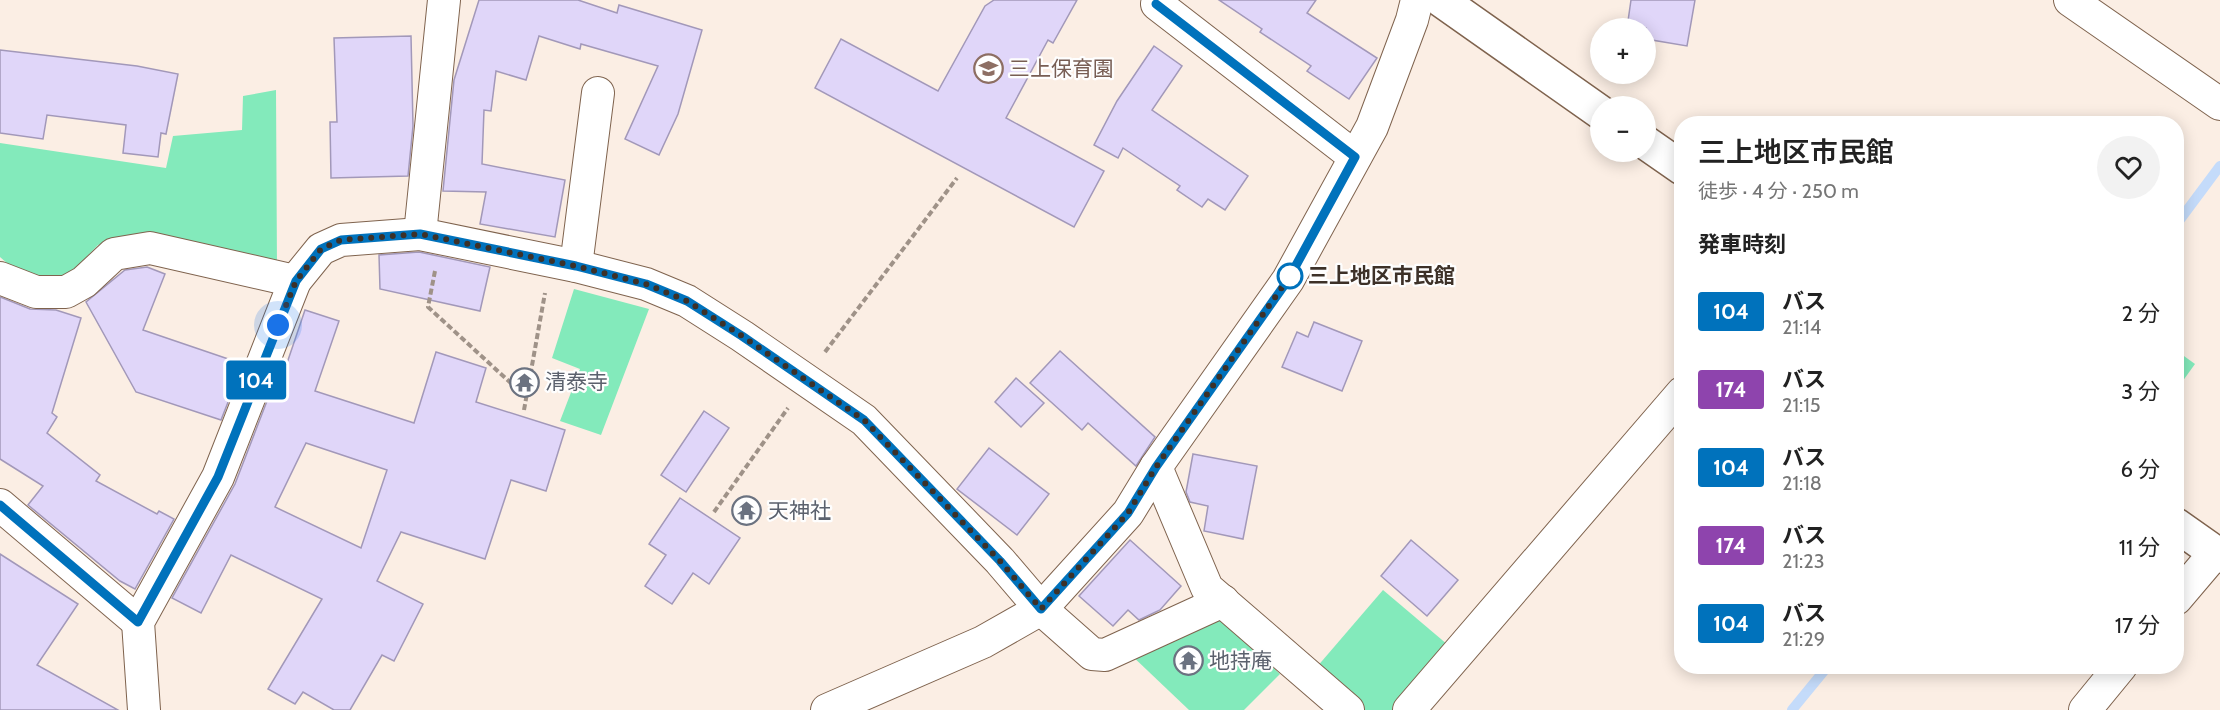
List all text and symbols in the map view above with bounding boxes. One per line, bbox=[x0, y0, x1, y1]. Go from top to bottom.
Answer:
map controls bbox=[1590, 18, 1656, 162]
button: + bbox=[1590, 18, 1656, 84]
school or university icon: 三上保育園 bbox=[972, 53, 1004, 85]
place label: 三上保育園 bbox=[1009, 56, 1114, 81]
button: − bbox=[1590, 96, 1656, 162]
text: 三上地区市民館 bbox=[1698, 135, 1894, 169]
button: heart bbox=[2097, 136, 2160, 199]
text: 徒歩 · 4 分 · 250 m bbox=[1698, 179, 1859, 203]
text: 発車時刻 bbox=[1698, 231, 1786, 258]
marker: 三上地区市民館 bbox=[1277, 263, 1303, 289]
place label: 三上地区市民館 bbox=[1308, 263, 1455, 288]
text: バス bbox=[1782, 288, 1826, 315]
text: 104 bbox=[1713, 299, 1749, 324]
text: 2 分 bbox=[2122, 300, 2160, 327]
your location bbox=[263, 310, 293, 340]
text: 21:14 bbox=[1782, 315, 1821, 339]
line badge: 104 bbox=[222, 360, 290, 400]
temple icon: 清泰寺 bbox=[508, 366, 540, 398]
text: バス bbox=[1782, 366, 1826, 393]
text: 104 bbox=[238, 368, 274, 393]
place label: 清泰寺 bbox=[545, 369, 608, 394]
text: 174 bbox=[1716, 377, 1746, 402]
text: 3 分 bbox=[2121, 378, 2160, 405]
text: 21:15 bbox=[1782, 393, 1821, 417]
text: バス bbox=[1782, 444, 1826, 471]
text: 104 bbox=[1713, 455, 1749, 480]
text: 6 分 bbox=[2121, 456, 2160, 483]
text: 21:18 bbox=[1782, 471, 1822, 495]
temple icon: 天神社 bbox=[731, 495, 763, 527]
place label: 天神社 bbox=[768, 498, 831, 523]
text: バス bbox=[1782, 522, 1826, 549]
text: 174 bbox=[1716, 533, 1746, 558]
text: 11 分 bbox=[2119, 534, 2160, 561]
text: 21:23 bbox=[1782, 549, 1824, 573]
text: バス bbox=[1782, 600, 1826, 627]
text: 104 bbox=[1713, 611, 1749, 636]
text: 17 分 bbox=[2115, 612, 2160, 639]
text: 21:29 bbox=[1782, 627, 1825, 651]
temple icon: 地持庵 bbox=[1172, 645, 1204, 677]
place label: 地持庵 bbox=[1209, 648, 1272, 673]

